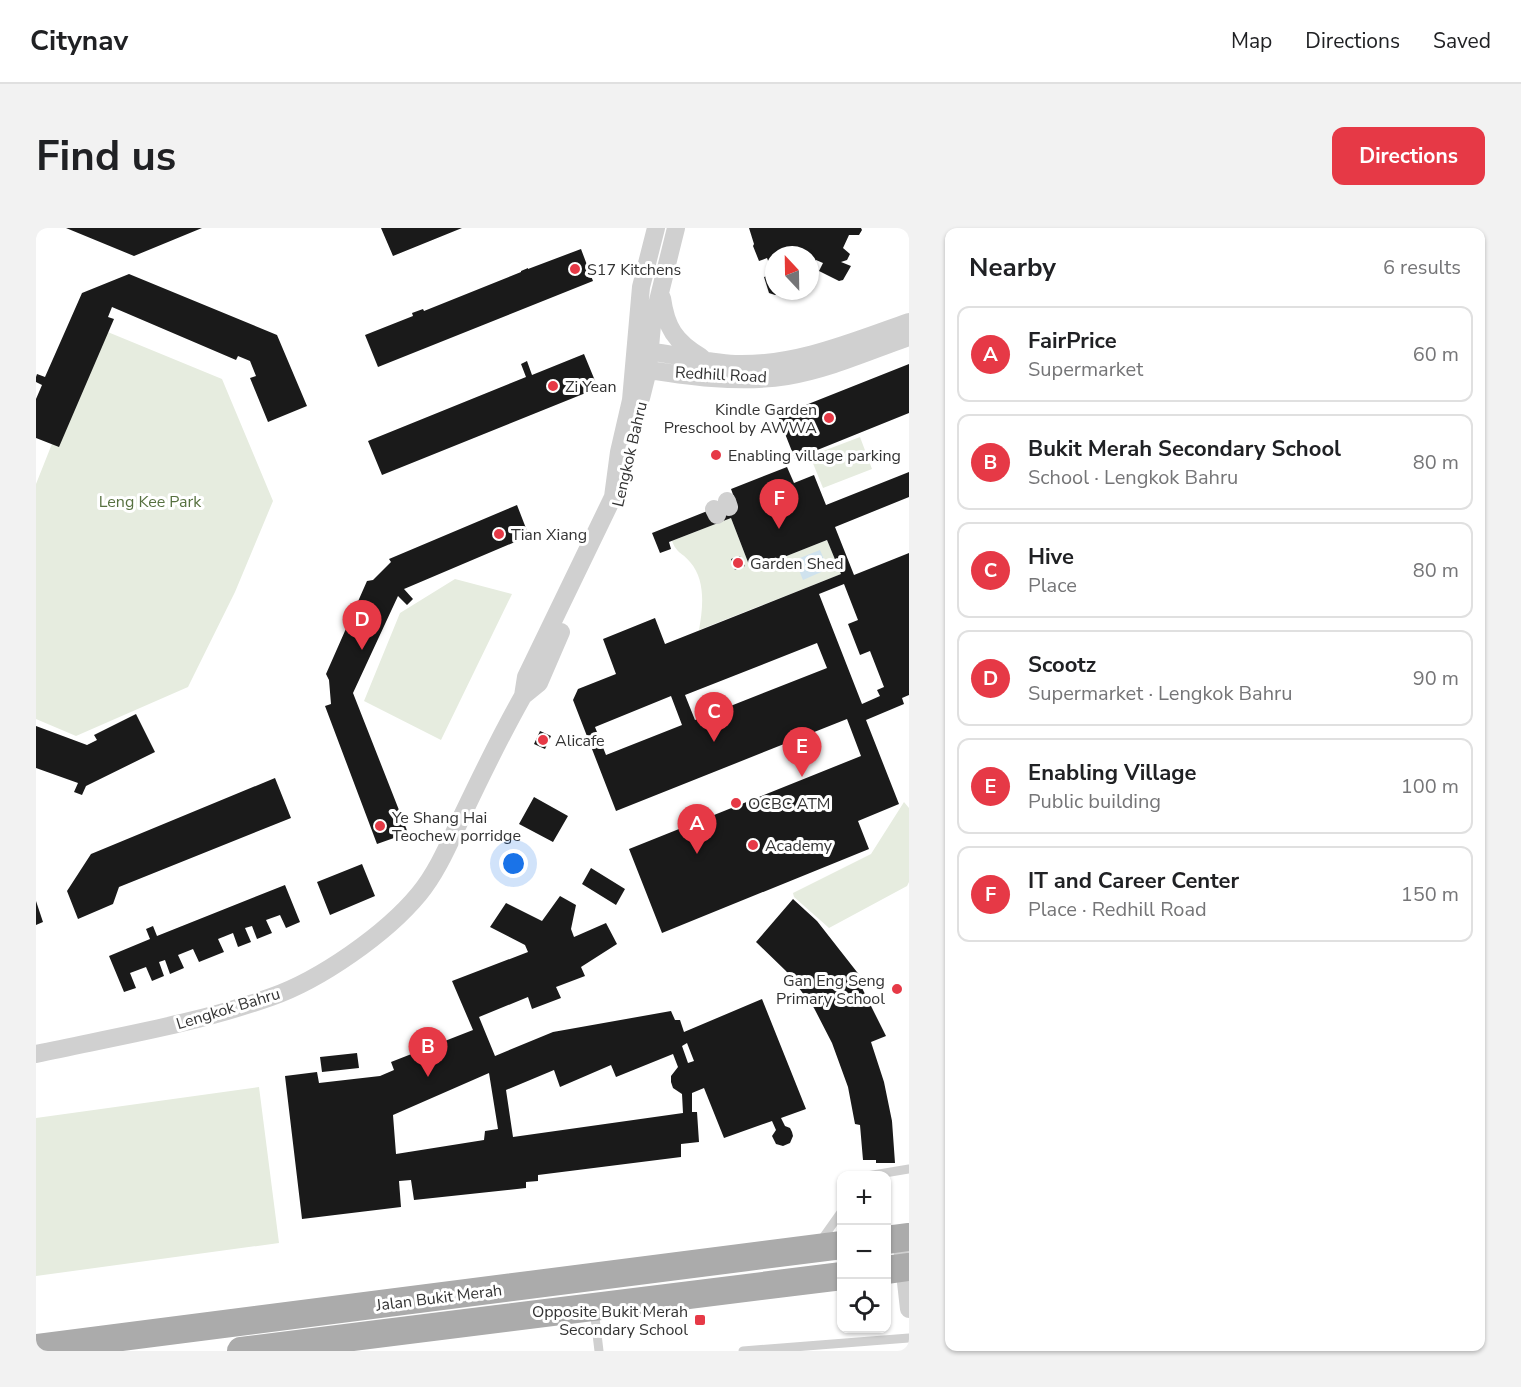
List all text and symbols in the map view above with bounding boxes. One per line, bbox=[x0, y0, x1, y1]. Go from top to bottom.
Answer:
text: Citynav bbox=[30, 22, 128, 60]
text: Map bbox=[1231, 27, 1272, 55]
text: Directions bbox=[1305, 27, 1400, 55]
text: Saved bbox=[1433, 27, 1491, 55]
button: Directions bbox=[1332, 127, 1485, 185]
text: Find us bbox=[36, 128, 176, 185]
north arrow bbox=[765, 246, 819, 300]
text: Nearby bbox=[969, 250, 1056, 285]
text: 6 results bbox=[1383, 254, 1461, 281]
place label: S17 Kitchens bbox=[587, 259, 681, 281]
marker: S17 Kitchens bbox=[568, 262, 582, 276]
text: FairPrice bbox=[1028, 326, 1117, 356]
text: A bbox=[983, 341, 998, 368]
text: 60 m bbox=[1413, 341, 1459, 368]
text: Supermarket bbox=[1028, 356, 1143, 383]
street label: Redhill Road bbox=[674, 362, 767, 388]
place label: Zi Yean bbox=[565, 376, 617, 398]
marker: Zi Yean bbox=[546, 379, 560, 393]
street label: Lengkok Bahru bbox=[607, 399, 653, 509]
place label: Kindle Garden Preschool by AWWA bbox=[664, 399, 817, 439]
marker: Kindle Garden Preschool by AWWA bbox=[822, 411, 836, 425]
text: Bukit Merah Secondary School bbox=[1028, 434, 1341, 464]
place label: Enabling village parking bbox=[728, 445, 901, 467]
marker: Enabling village parking bbox=[709, 448, 723, 462]
text: B bbox=[984, 449, 997, 476]
text: 80 m bbox=[1413, 449, 1459, 476]
text: School · Lengkok Bahru bbox=[1028, 464, 1238, 491]
pin: F bbox=[760, 480, 798, 529]
park label: Leng Kee Park bbox=[99, 491, 202, 513]
place label: Tian Xiang bbox=[511, 524, 587, 546]
marker: Tian Xiang bbox=[492, 527, 506, 541]
text: Hive bbox=[1028, 542, 1074, 572]
place label: Garden Shed bbox=[750, 553, 844, 575]
marker: Garden Shed bbox=[731, 556, 745, 570]
text: C bbox=[984, 557, 997, 584]
text: 80 m bbox=[1413, 557, 1459, 584]
text: Place bbox=[1028, 572, 1077, 599]
pin: D bbox=[342, 600, 382, 650]
text: Scootz bbox=[1028, 650, 1096, 680]
text: D bbox=[983, 665, 998, 692]
text: 90 m bbox=[1413, 665, 1459, 692]
text: Supermarket · Lengkok Bahru bbox=[1028, 680, 1292, 707]
pin: C bbox=[694, 692, 734, 742]
pin: E bbox=[782, 728, 822, 777]
place label: Alicafe bbox=[555, 730, 605, 752]
marker: Alicafe bbox=[536, 733, 550, 747]
text: Enabling Village bbox=[1028, 758, 1197, 788]
text: E bbox=[985, 773, 996, 800]
text: 100 m bbox=[1401, 773, 1459, 800]
text: Public building bbox=[1028, 788, 1161, 815]
place label: OCBC ATM bbox=[748, 793, 831, 815]
marker: OCBC ATM bbox=[729, 796, 743, 810]
pin: A bbox=[678, 804, 716, 854]
place label: Ye Shang Hai Teochew porridge bbox=[391, 807, 521, 847]
marker: Ye Shang Hai Teochew porridge bbox=[373, 819, 387, 833]
place label: Academy bbox=[765, 835, 833, 857]
marker: Academy bbox=[746, 838, 760, 852]
your location bbox=[499, 849, 528, 878]
text: IT and Career Center bbox=[1028, 866, 1239, 896]
text: F bbox=[985, 881, 996, 908]
text: 150 m bbox=[1401, 881, 1459, 908]
text: Place · Redhill Road bbox=[1028, 896, 1207, 923]
place label: Gan Eng Seng Primary School bbox=[776, 970, 885, 1010]
marker: Gan Eng Seng Primary School bbox=[890, 982, 904, 996]
street label: Lengkok Bahru bbox=[174, 983, 283, 1035]
pin: B bbox=[408, 1028, 448, 1077]
map controls bbox=[837, 1171, 891, 1333]
button: + bbox=[837, 1171, 891, 1225]
button: − bbox=[837, 1225, 891, 1279]
street label: Jalan Bukit Merah bbox=[374, 1279, 503, 1317]
button: locate bbox=[837, 1279, 891, 1333]
place label: Opposite Bukit Merah Secondary School bbox=[532, 1301, 688, 1341]
marker: Opposite Bukit Merah Secondary School bbox=[693, 1313, 707, 1327]

